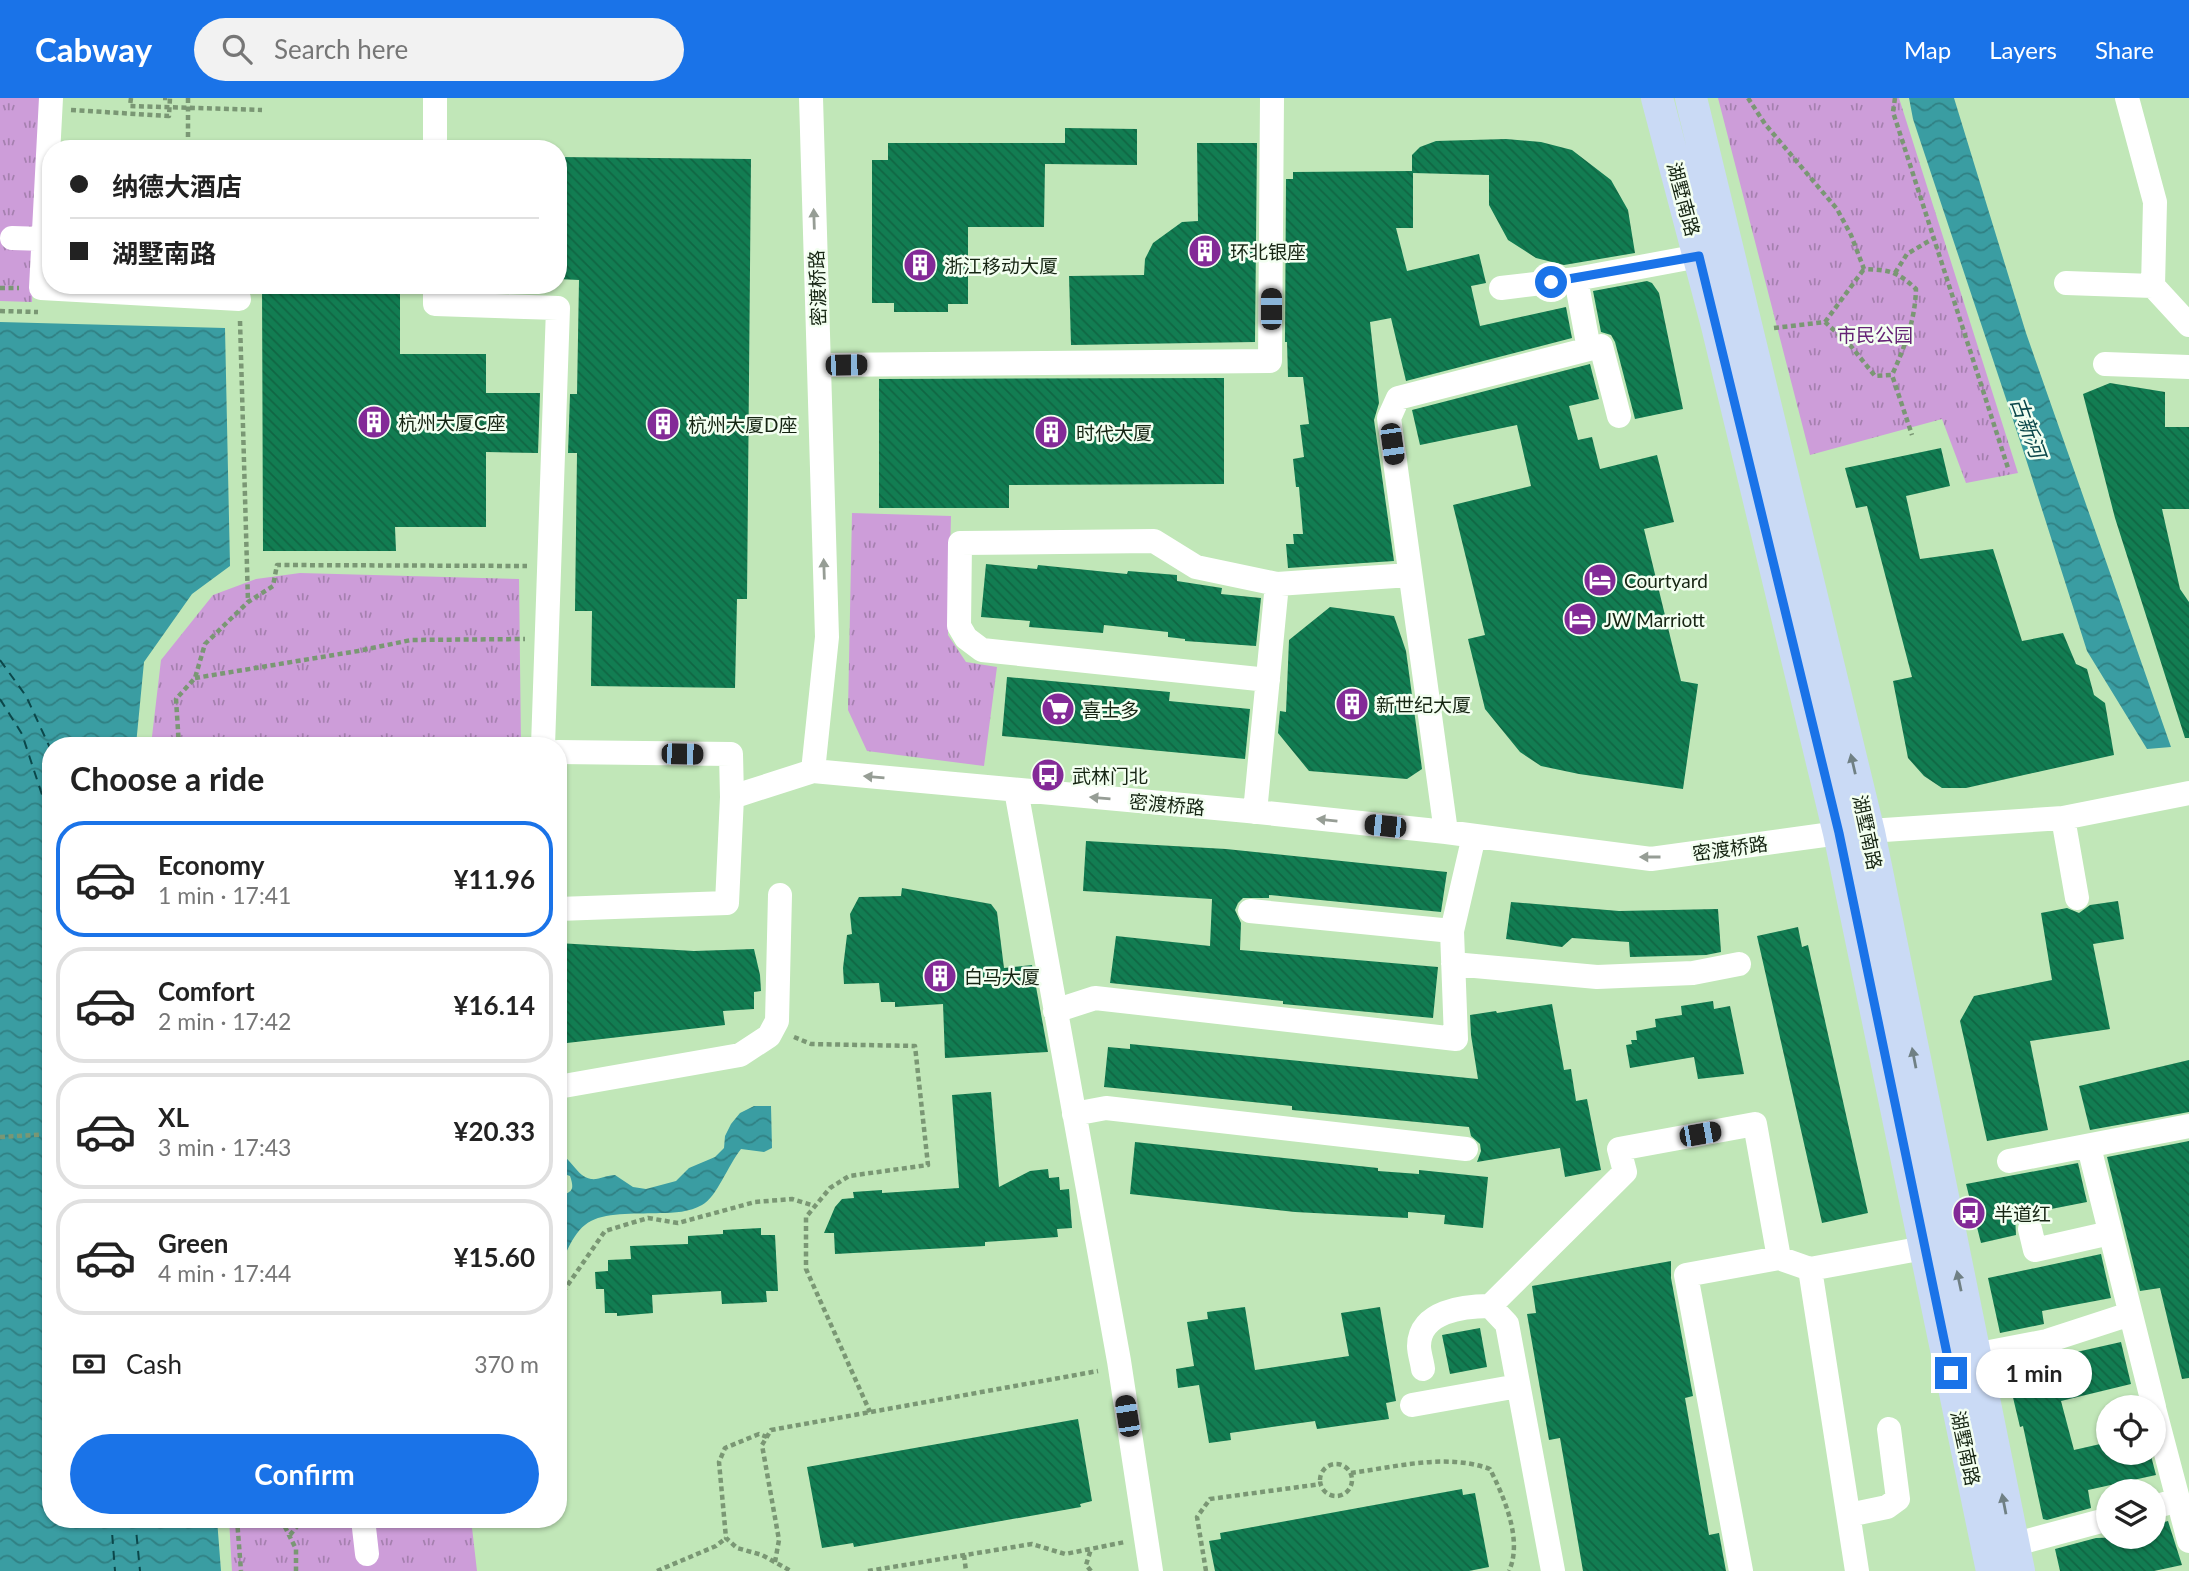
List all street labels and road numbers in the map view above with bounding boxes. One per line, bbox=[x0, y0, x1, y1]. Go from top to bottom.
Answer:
street label: 湖墅南路 bbox=[1663, 159, 1705, 239]
street label: 密渡桥路 bbox=[804, 250, 830, 326]
street label: 密渡桥路 bbox=[1128, 789, 1206, 819]
street label: 湖墅南路 bbox=[1849, 792, 1887, 872]
street label: 密渡桥路 bbox=[1691, 831, 1769, 865]
street label: 湖墅南路 bbox=[1947, 1408, 1985, 1488]

